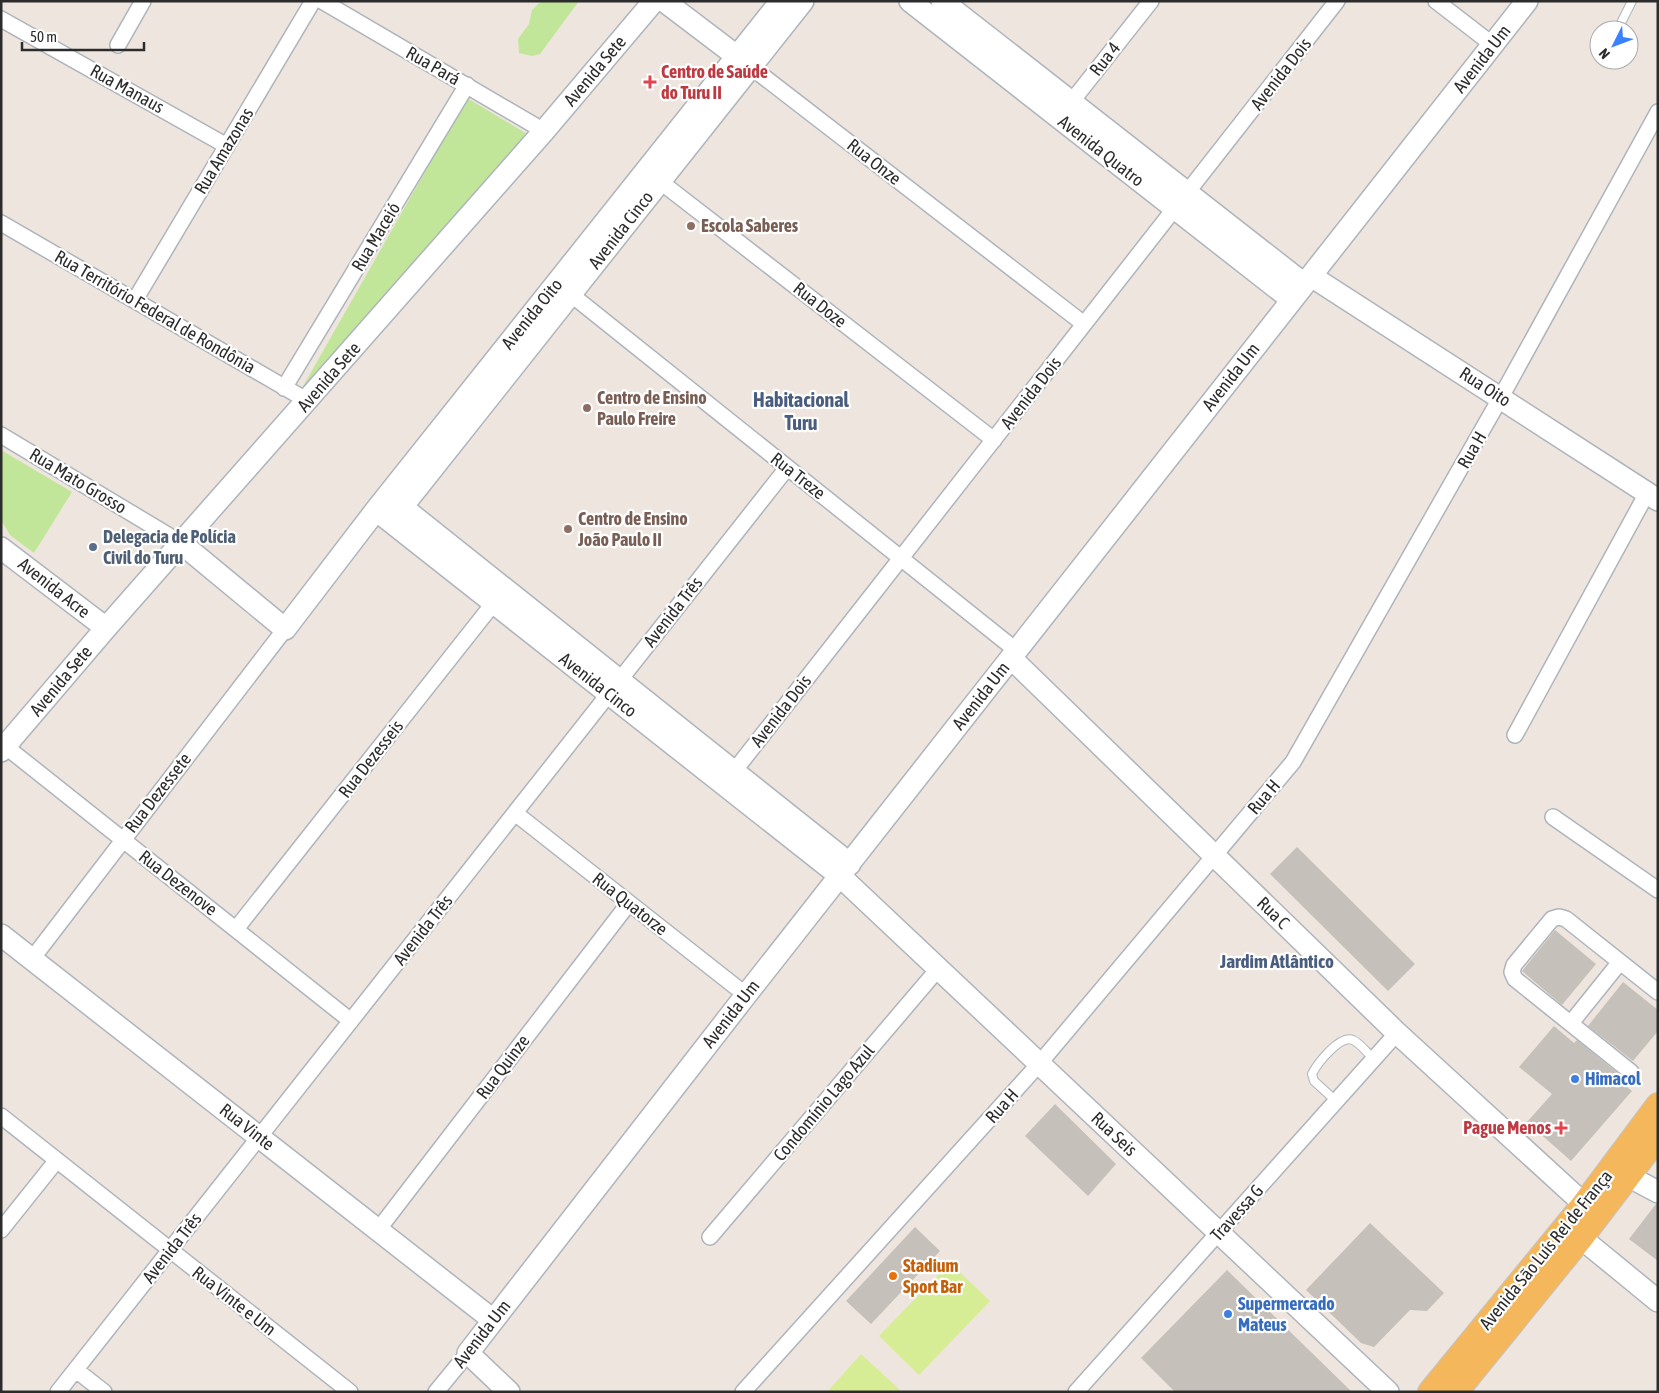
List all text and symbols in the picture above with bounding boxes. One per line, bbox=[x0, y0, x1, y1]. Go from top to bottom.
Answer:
scale bar bbox=[22, 20, 145, 52]
north arrow bbox=[1589, 20, 1639, 70]
street label: Avenida Um bbox=[1449, 21, 1515, 97]
text: 50 m bbox=[30, 28, 57, 45]
street label: Avenida Sete bbox=[559, 31, 630, 110]
street label: Avenida Dois bbox=[1246, 34, 1315, 114]
street label: Rua 4 bbox=[1085, 38, 1124, 80]
street label: Rua Pará bbox=[403, 42, 464, 89]
text: N bbox=[1596, 45, 1613, 62]
street label: Rua Manaus bbox=[87, 60, 168, 117]
place label: Centro de Saúde do Turu II bbox=[661, 61, 768, 103]
marker: Centro de Saúde do Turu II bbox=[643, 75, 657, 89]
street label: Rua Amazonas bbox=[190, 104, 258, 198]
street label: Avenida Quatro bbox=[1054, 111, 1148, 191]
street label: Rua Onze bbox=[843, 134, 905, 189]
street label: Avenida Cinco bbox=[584, 187, 657, 273]
street label: Rua Maceió bbox=[347, 199, 404, 275]
place label: Escola Saberes bbox=[701, 215, 799, 236]
marker: Escola Saberes bbox=[685, 220, 697, 232]
street label: Rua Território Federal de Rondônia bbox=[51, 245, 259, 378]
street label: Avenida Oito bbox=[497, 274, 566, 353]
street label: Rua Doze bbox=[790, 277, 851, 332]
street label: Avenida Sete bbox=[293, 338, 365, 416]
street label: Avenida Um bbox=[1198, 339, 1264, 415]
street label: Avenida Dois bbox=[996, 353, 1065, 433]
street label: Rua Oito bbox=[1456, 362, 1515, 411]
place label: Centro de Ensino Paulo Freire bbox=[597, 387, 707, 429]
district label: Habitacional Turu bbox=[753, 388, 850, 434]
marker: Centro de Ensino Paulo Freire bbox=[581, 402, 593, 414]
street label: Rua H bbox=[1453, 428, 1490, 472]
street label: Rua Mato Grosso bbox=[26, 443, 131, 518]
street label: Rua Treze bbox=[767, 448, 830, 503]
place label: Centro de Ensino João Paulo II bbox=[577, 508, 688, 550]
marker: Centro de Ensino João Paulo II bbox=[562, 523, 574, 535]
place label: Delegacia de Polícia Civil do Turu bbox=[103, 526, 236, 568]
marker: Delegacia de Polícia Civil do Turu bbox=[87, 541, 99, 553]
street label: Avenida Acre bbox=[14, 553, 94, 622]
street label: Avenida Três bbox=[639, 572, 706, 651]
street label: Avenida Sete bbox=[25, 641, 96, 720]
street label: Avenida Cinco bbox=[555, 648, 641, 721]
street label: Avenida Um bbox=[948, 658, 1014, 734]
street label: Avenida Dois bbox=[746, 671, 815, 751]
street label: Rua Dezesseis bbox=[334, 716, 407, 802]
street label: Rua Dezessete bbox=[120, 749, 195, 837]
street label: Rua H bbox=[1243, 775, 1284, 818]
street label: Rua Dezenove bbox=[135, 845, 222, 920]
street label: Rua Quatorze bbox=[589, 868, 672, 939]
street label: Avenida Três bbox=[389, 890, 456, 969]
street label: Rua C bbox=[1253, 892, 1294, 933]
district label: Jardim Atlântico bbox=[1219, 950, 1334, 972]
street label: Avenida Um bbox=[698, 976, 764, 1052]
street label: Rua Quinze bbox=[472, 1030, 534, 1103]
street label: Condomínio Lago Azul bbox=[769, 1040, 879, 1165]
place label: Himacol bbox=[1585, 1068, 1641, 1089]
marker: Himacol bbox=[1569, 1073, 1581, 1085]
street label: Rua H bbox=[981, 1084, 1022, 1127]
street label: Rua Vinte bbox=[216, 1099, 279, 1154]
street label: Rua Seis bbox=[1087, 1107, 1142, 1160]
place label: Pague Menos bbox=[1463, 1117, 1552, 1138]
marker: Pague Menos bbox=[1555, 1122, 1567, 1134]
street label: Avenida São Luís Rei de França bbox=[1475, 1166, 1616, 1334]
street label: Travessa G bbox=[1206, 1180, 1267, 1245]
street label: Avenida Três bbox=[138, 1208, 205, 1287]
place label: Stadium Sport Bar bbox=[903, 1255, 963, 1297]
street label: Rua Vinte e Um bbox=[188, 1262, 280, 1340]
marker: Stadium Sport Bar bbox=[887, 1270, 899, 1282]
place label: Supermercado Mateus bbox=[1238, 1293, 1335, 1335]
street label: Avenida Um bbox=[449, 1296, 515, 1372]
marker: Supermercado Mateus bbox=[1222, 1308, 1234, 1320]

